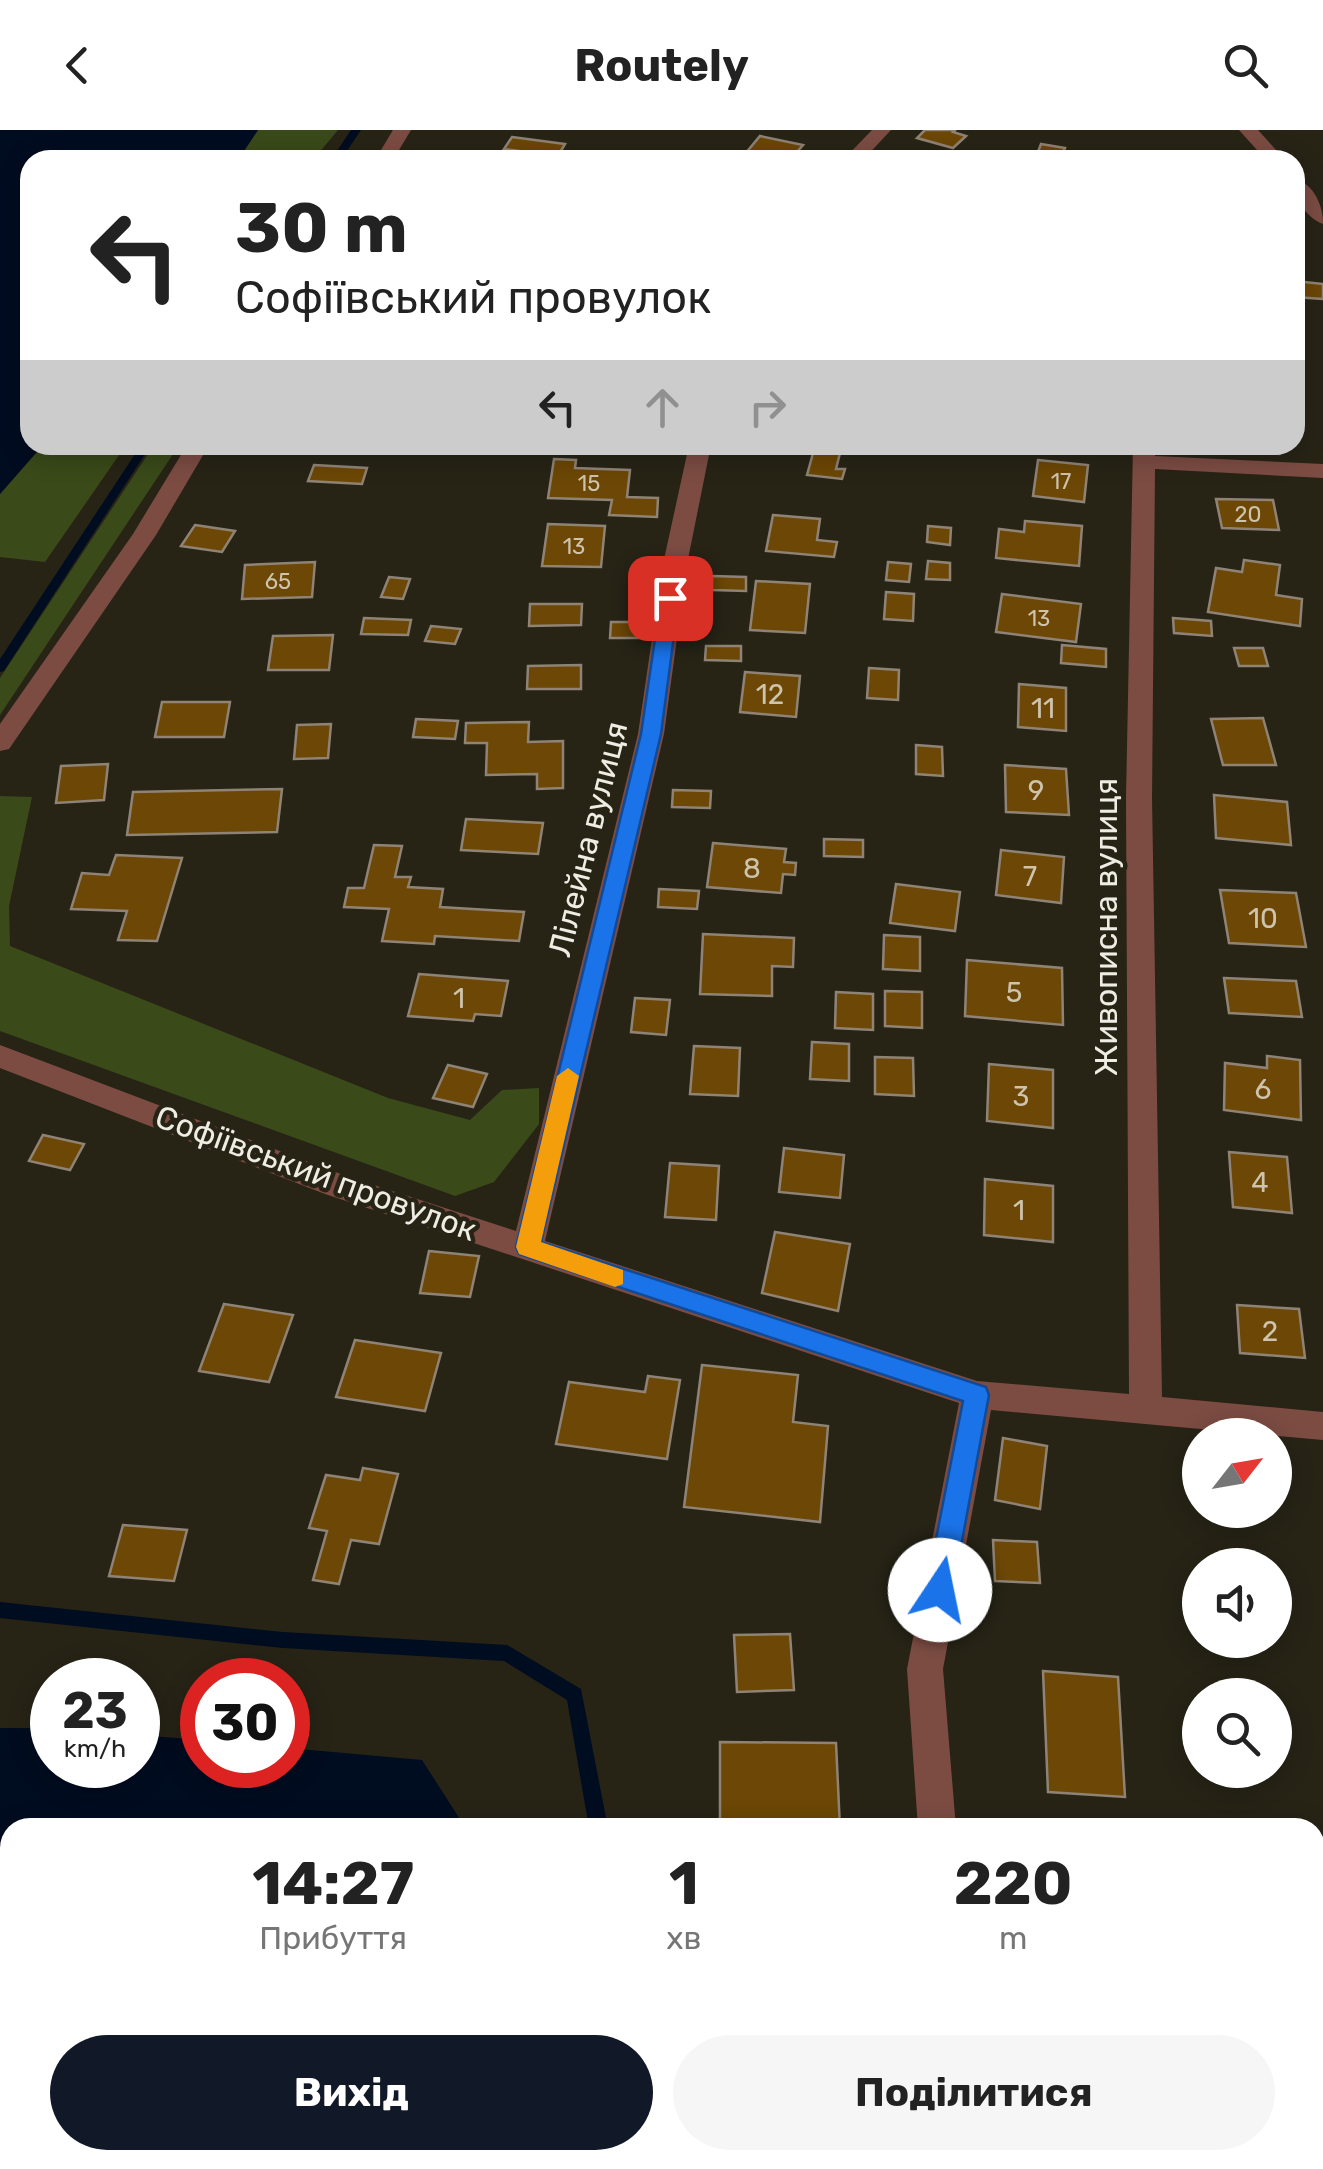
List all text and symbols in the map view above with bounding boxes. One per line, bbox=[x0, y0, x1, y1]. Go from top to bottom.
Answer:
icon: back bbox=[50, 38, 105, 93]
icon: search bbox=[1218, 38, 1273, 93]
text: Routely bbox=[574, 39, 749, 92]
text: 30 m bbox=[235, 187, 408, 270]
icon: left bbox=[70, 190, 200, 320]
text: Софіївський провулок bbox=[235, 271, 711, 324]
icon: left bbox=[530, 380, 585, 435]
icon: ahead bbox=[635, 380, 690, 435]
icon: right bbox=[740, 380, 795, 435]
house number: 17 bbox=[1051, 468, 1071, 495]
house number: 15 bbox=[578, 470, 600, 497]
house number: 20 bbox=[1235, 501, 1261, 528]
house number: 13 bbox=[563, 533, 585, 560]
pin bbox=[628, 556, 713, 641]
house number: 65 bbox=[265, 568, 291, 595]
icon: arrive bbox=[643, 571, 698, 626]
house number: 13 bbox=[1028, 605, 1050, 632]
house number: 12 bbox=[756, 678, 784, 711]
house number: 11 bbox=[1031, 692, 1055, 725]
street label: Лілейна вулиця bbox=[540, 717, 636, 961]
house number: 9 bbox=[1028, 774, 1044, 807]
street label: Живописна вулиця bbox=[1087, 778, 1125, 1076]
house number: 8 bbox=[743, 852, 761, 885]
house number: 7 bbox=[1023, 860, 1037, 893]
house number: 10 bbox=[1248, 902, 1278, 935]
house number: 5 bbox=[1006, 976, 1022, 1009]
house number: 1 bbox=[453, 982, 465, 1015]
house number: 6 bbox=[1255, 1073, 1271, 1106]
house number: 3 bbox=[1013, 1080, 1029, 1113]
street label: Софіївський провулок bbox=[150, 1097, 482, 1249]
house number: 4 bbox=[1251, 1166, 1269, 1199]
house number: 1 bbox=[1013, 1194, 1025, 1227]
house number: 2 bbox=[1262, 1315, 1278, 1348]
north arrow bbox=[1182, 1418, 1292, 1528]
map controls bbox=[1182, 1418, 1292, 1788]
position arrow bbox=[888, 1538, 992, 1642]
button: sound bbox=[1182, 1548, 1292, 1658]
speed limit sign: 30 bbox=[180, 1658, 310, 1788]
button: search bbox=[1182, 1678, 1292, 1788]
text: 23 bbox=[62, 1681, 128, 1741]
text: km/h bbox=[64, 1734, 126, 1763]
text: 14:27 bbox=[252, 1848, 414, 1919]
text: 1 bbox=[669, 1848, 699, 1919]
text: 220 bbox=[954, 1848, 1073, 1919]
text: Прибуття bbox=[259, 1919, 407, 1957]
text: хв bbox=[666, 1919, 702, 1957]
text: m bbox=[999, 1919, 1027, 1957]
button: Вихід bbox=[50, 2035, 653, 2150]
button: Поділитися bbox=[673, 2035, 1275, 2150]

